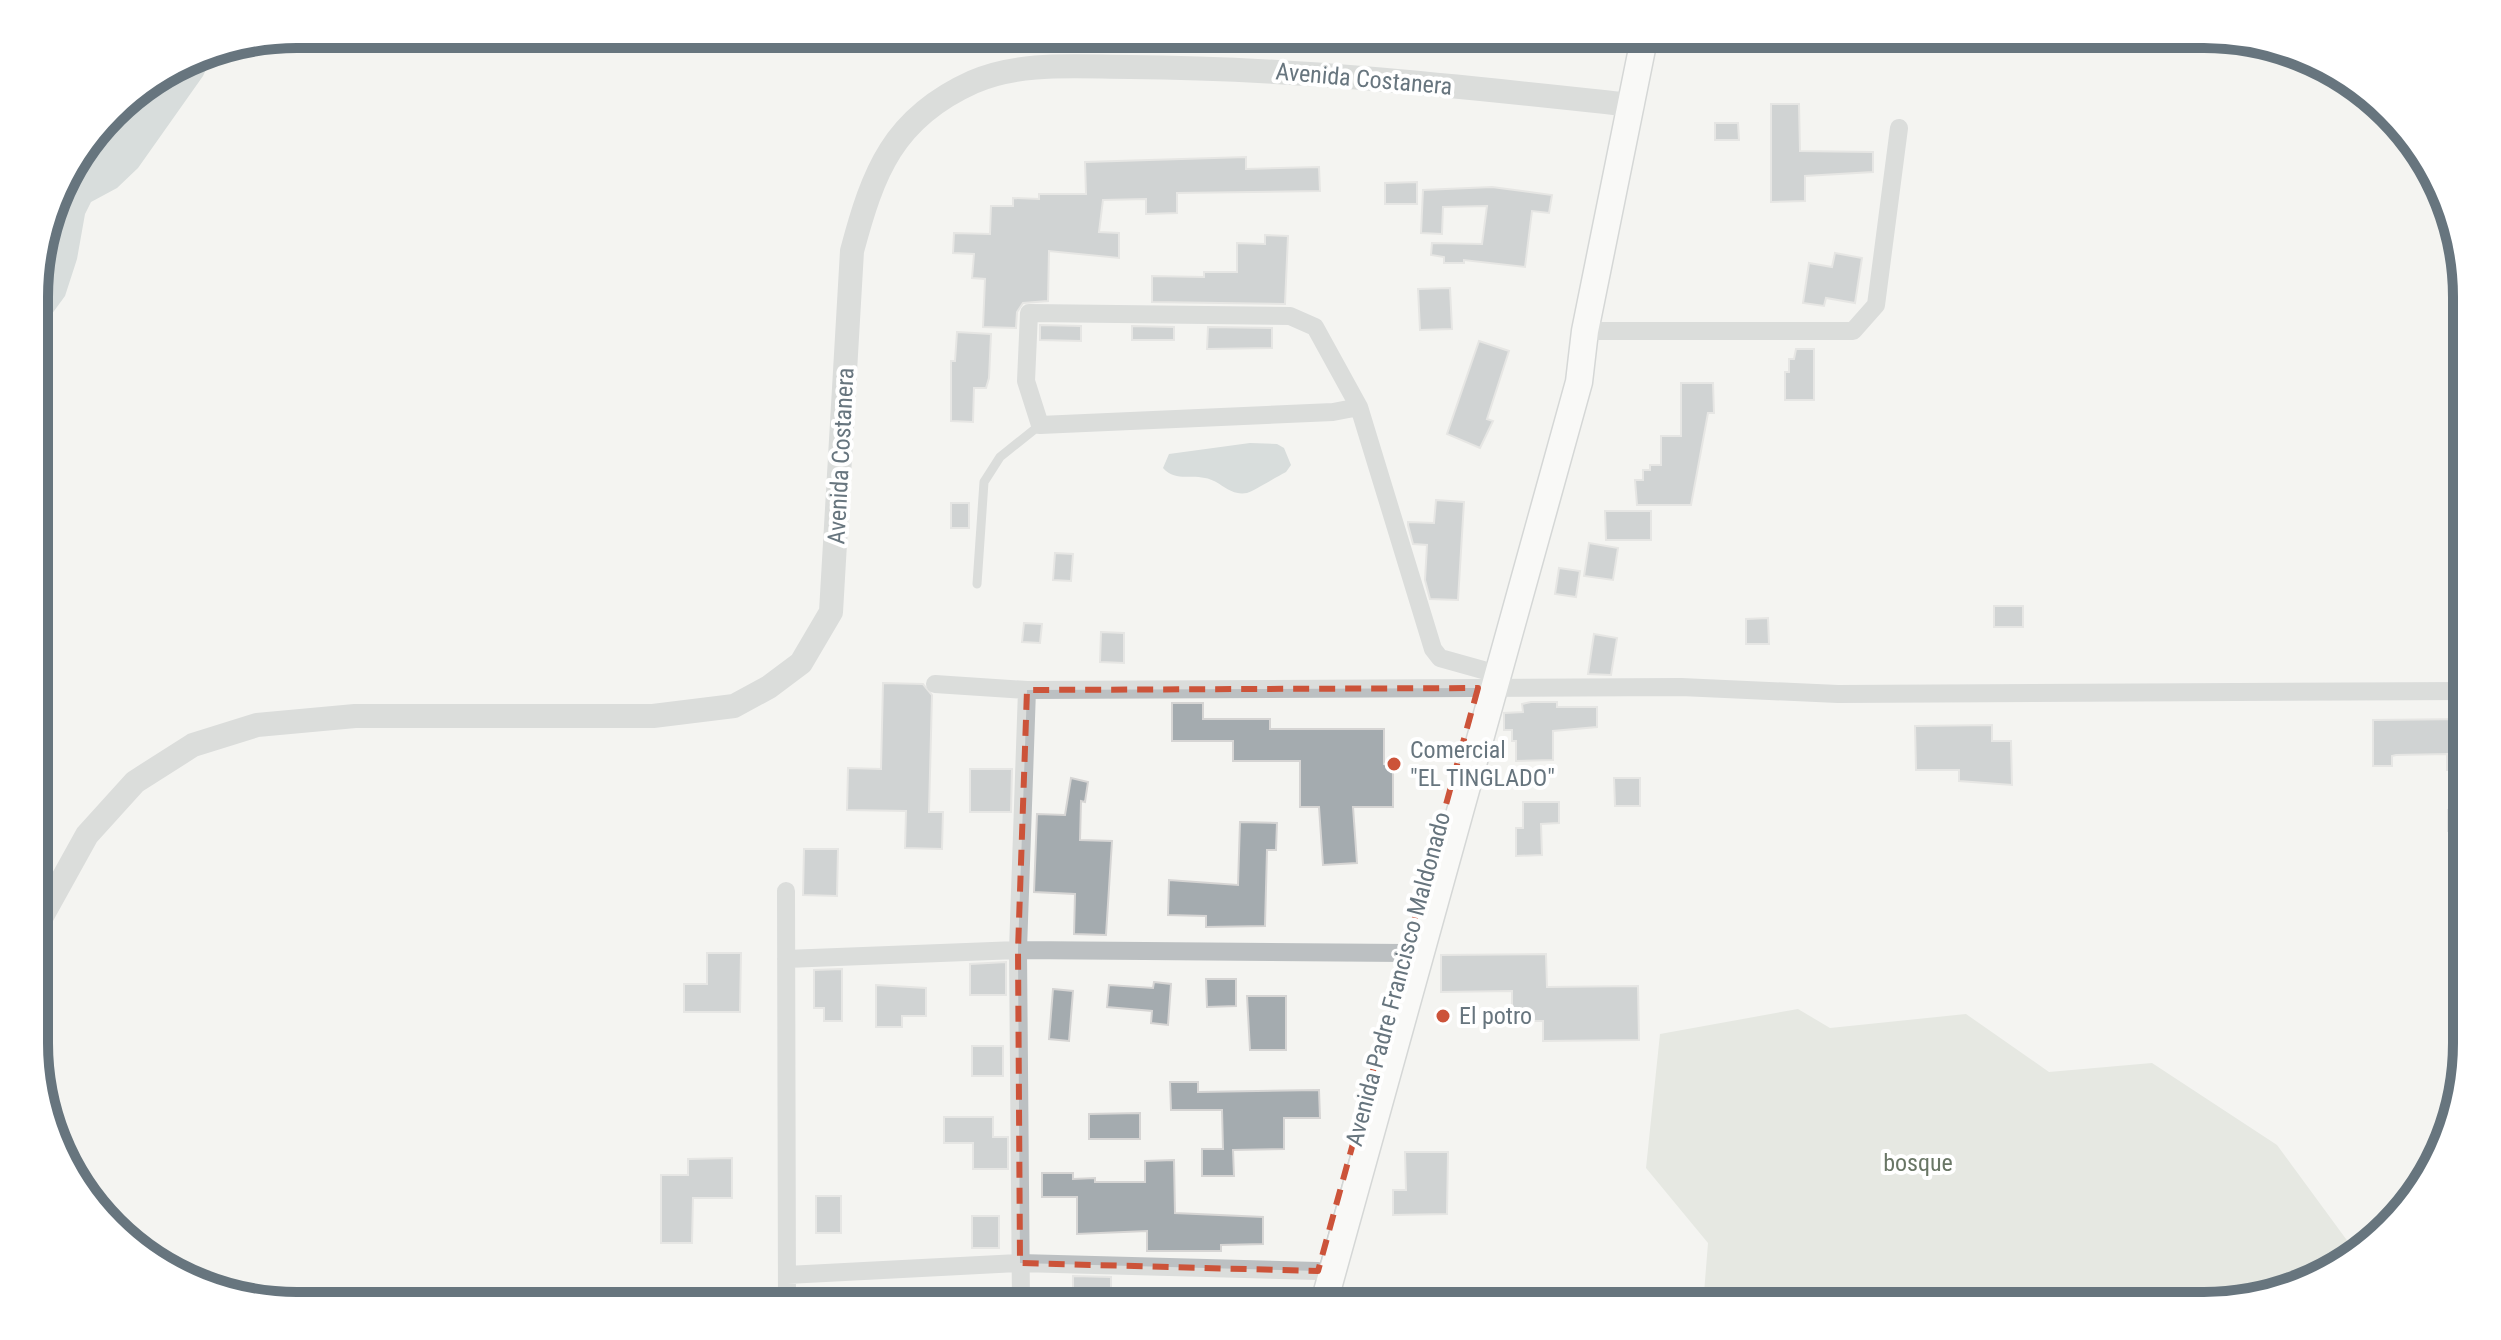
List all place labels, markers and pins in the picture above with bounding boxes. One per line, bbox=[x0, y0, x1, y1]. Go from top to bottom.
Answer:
place label: Comercial "EL TINGLADO" bbox=[1410, 736, 1555, 792]
marker: Comercial "EL TINGLADO" bbox=[1385, 755, 1403, 773]
place label: El potro bbox=[1459, 1002, 1532, 1030]
marker: El potro bbox=[1434, 1007, 1452, 1025]

